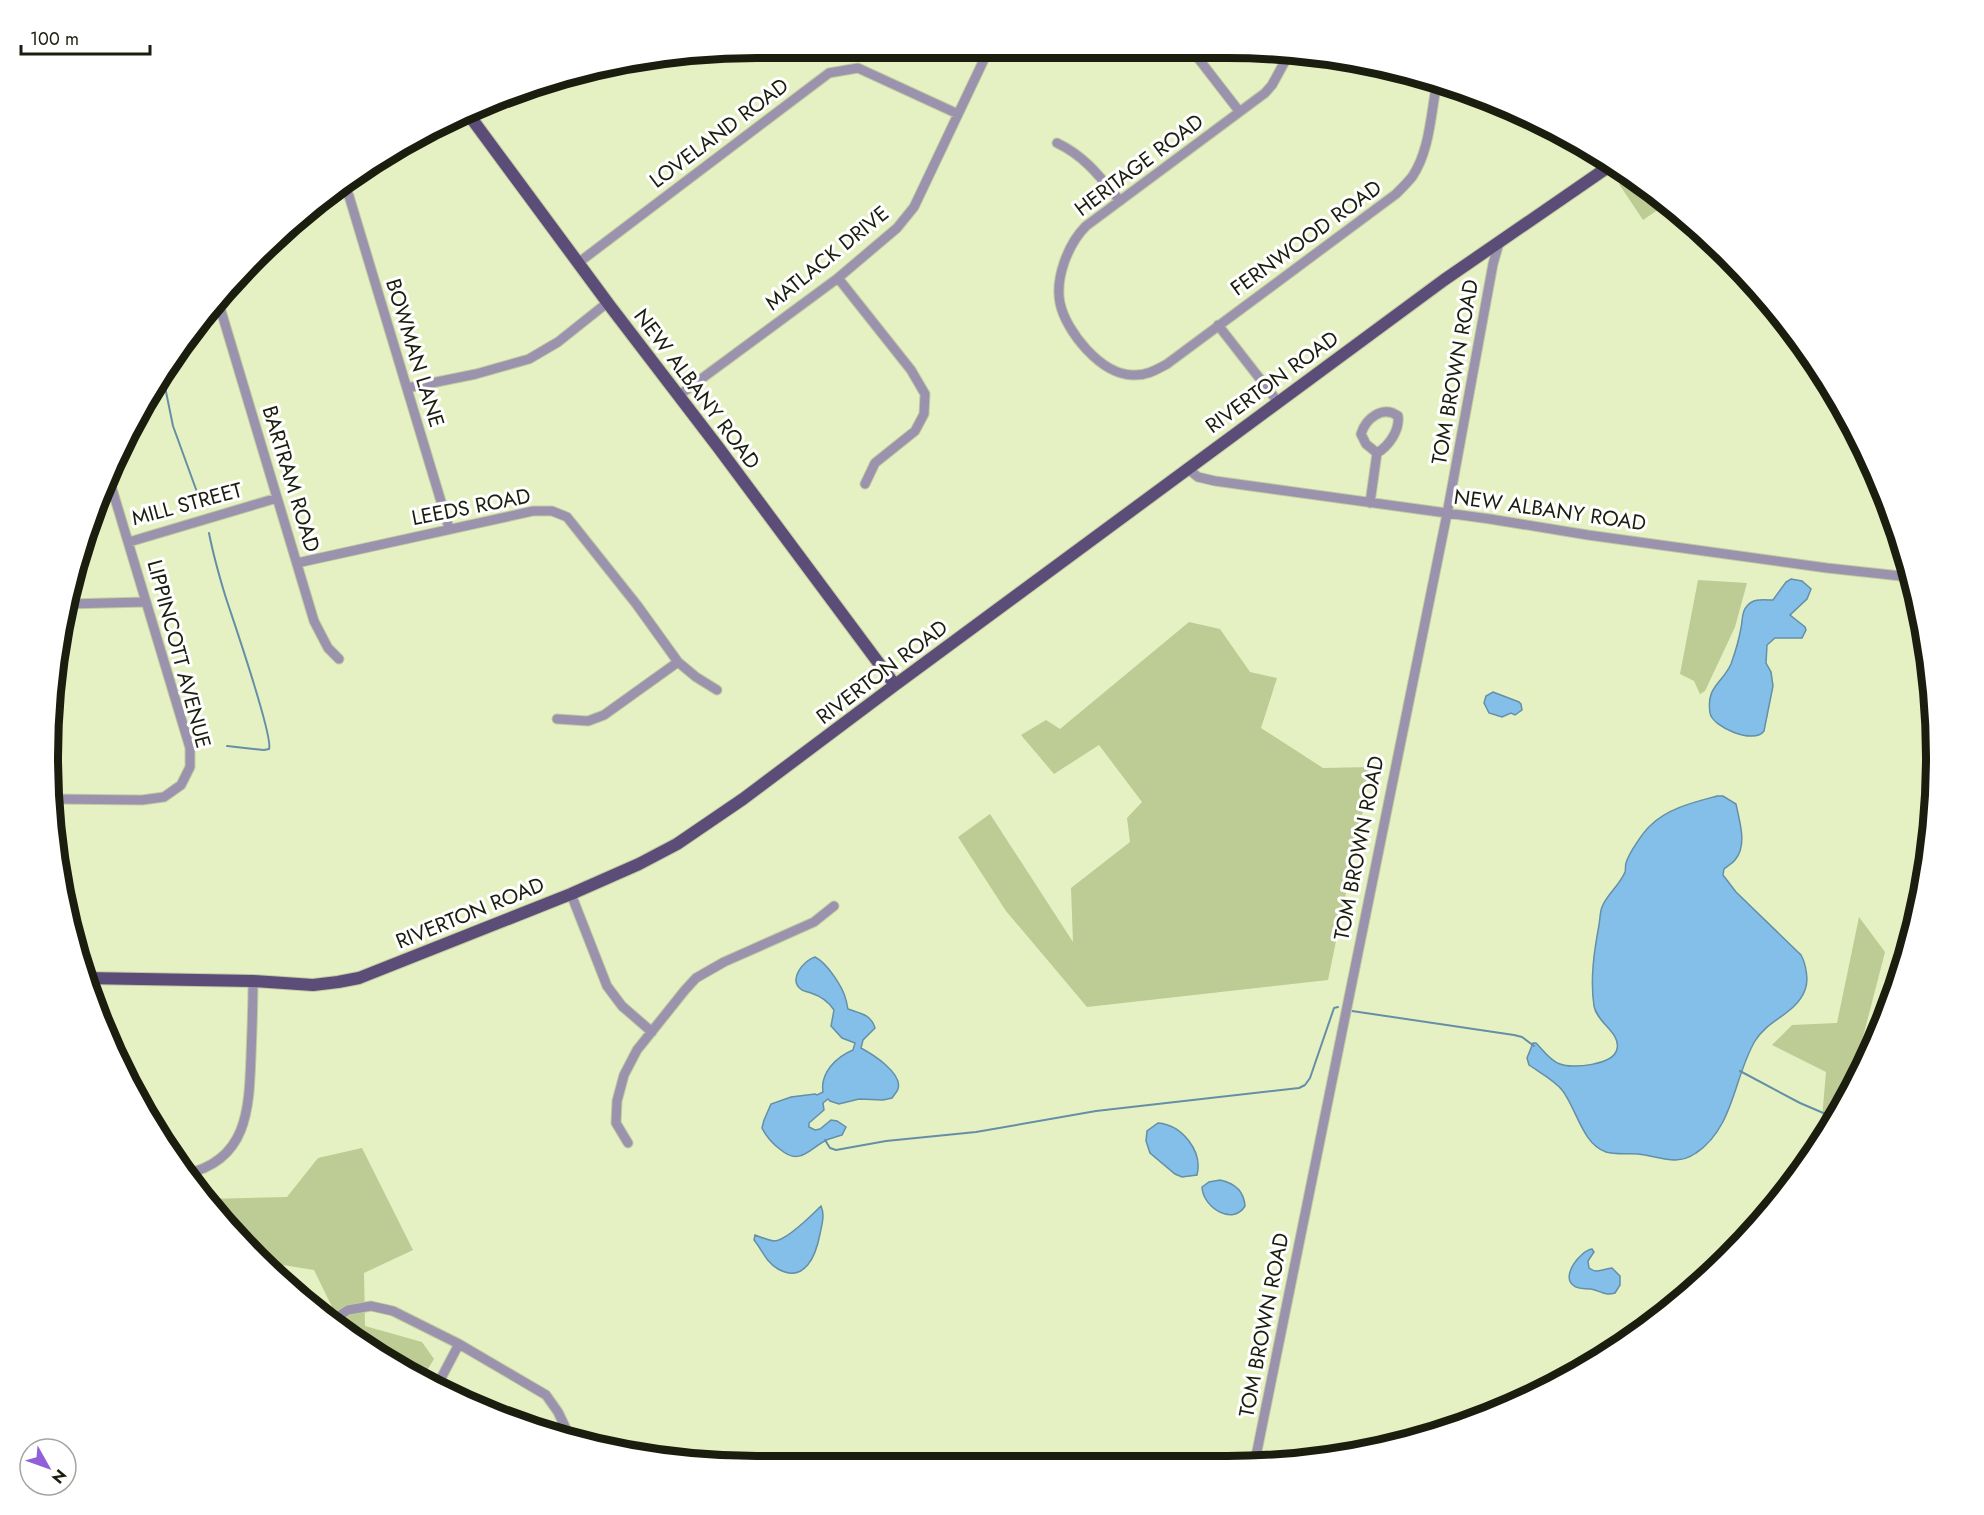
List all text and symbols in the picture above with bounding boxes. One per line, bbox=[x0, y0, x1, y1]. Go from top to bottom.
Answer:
scale bar bbox=[21, 18, 150, 56]
text: 100 m bbox=[30, 26, 79, 52]
street label: LOVELAND ROAD bbox=[643, 71, 795, 195]
street label: HERITAGE ROAD bbox=[1068, 107, 1210, 223]
street label: FERNWOOD ROAD bbox=[1224, 173, 1388, 303]
street label: MATLACK DRIVE bbox=[759, 199, 895, 317]
street label: BOWMAN LANE bbox=[378, 275, 452, 431]
street label: TOM BROWN ROAD bbox=[1424, 277, 1486, 467]
street label: NEW ALBANY ROAD bbox=[627, 303, 767, 475]
street label: RIVERTON ROAD bbox=[1199, 323, 1345, 441]
street label: BARTRAM ROAD bbox=[254, 402, 328, 556]
street label: MILL STREET bbox=[128, 475, 246, 533]
street label: LEEDS ROAD bbox=[409, 481, 533, 533]
street label: NEW ALBANY ROAD bbox=[1452, 482, 1648, 538]
street label: LIPPINCOTT AVENUE bbox=[139, 556, 219, 752]
street label: RIVERTON ROAD bbox=[810, 613, 954, 731]
street label: TOM BROWN ROAD bbox=[1326, 753, 1392, 943]
street label: RIVERTON ROAD bbox=[391, 870, 549, 956]
street label: TOM BROWN ROAD bbox=[1231, 1230, 1297, 1420]
north arrow bbox=[18, 1437, 78, 1497]
text: N bbox=[46, 1464, 72, 1489]

